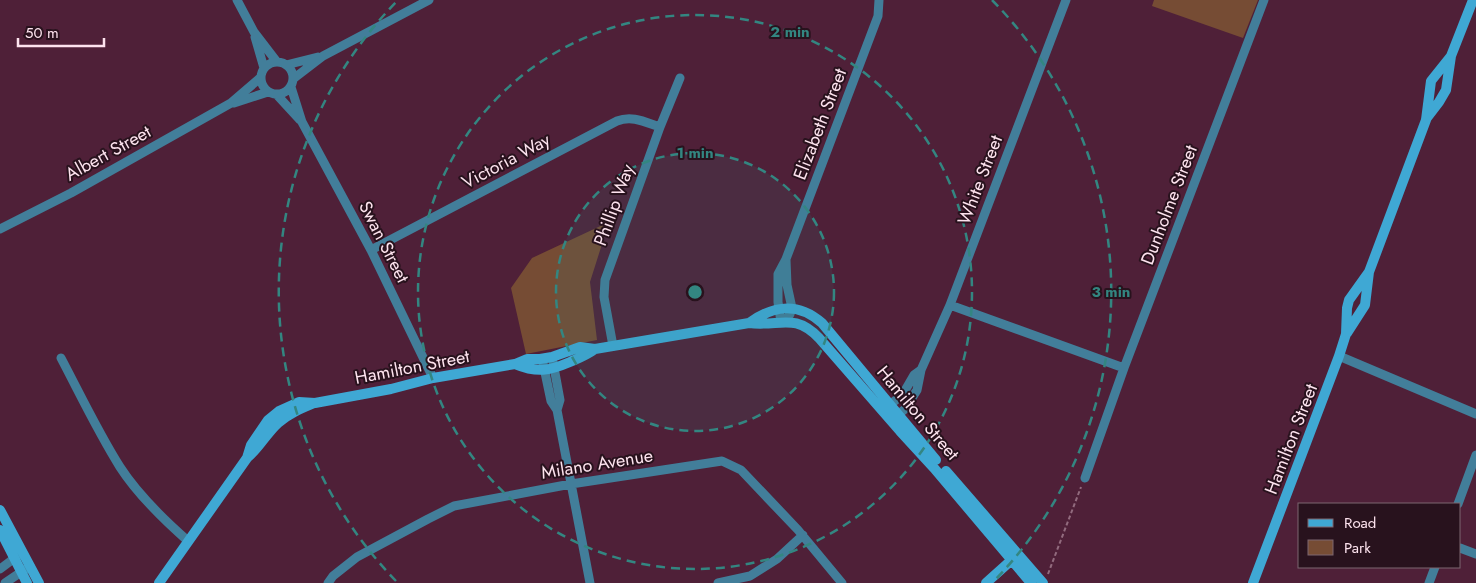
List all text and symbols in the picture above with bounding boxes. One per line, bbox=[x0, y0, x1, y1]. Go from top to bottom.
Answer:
scale bar bbox=[18, 15, 104, 47]
text: 2 min bbox=[770, 21, 810, 43]
text: 50 m bbox=[25, 22, 59, 44]
street label: Elizabeth Street bbox=[787, 64, 853, 183]
street label: Albert Street bbox=[60, 118, 156, 187]
street label: Victoria Way bbox=[457, 127, 555, 195]
street label: White Street bbox=[951, 131, 1009, 228]
street label: Dunholme Street bbox=[1134, 141, 1204, 269]
text: 1 min bbox=[676, 142, 714, 164]
street label: Phillip Way bbox=[587, 160, 641, 249]
street label: Swan Street bbox=[352, 197, 416, 288]
text: 3 min bbox=[1092, 281, 1130, 303]
centre of rings bbox=[686, 283, 704, 301]
street label: Hamilton Street bbox=[352, 343, 472, 391]
street label: Hamilton Street bbox=[871, 360, 966, 466]
street label: Hamilton Street bbox=[1258, 379, 1324, 498]
street label: Milano Avenue bbox=[539, 442, 655, 486]
legend bbox=[1298, 503, 1461, 568]
text: Road bbox=[1344, 512, 1376, 534]
text: Park bbox=[1344, 537, 1371, 559]

